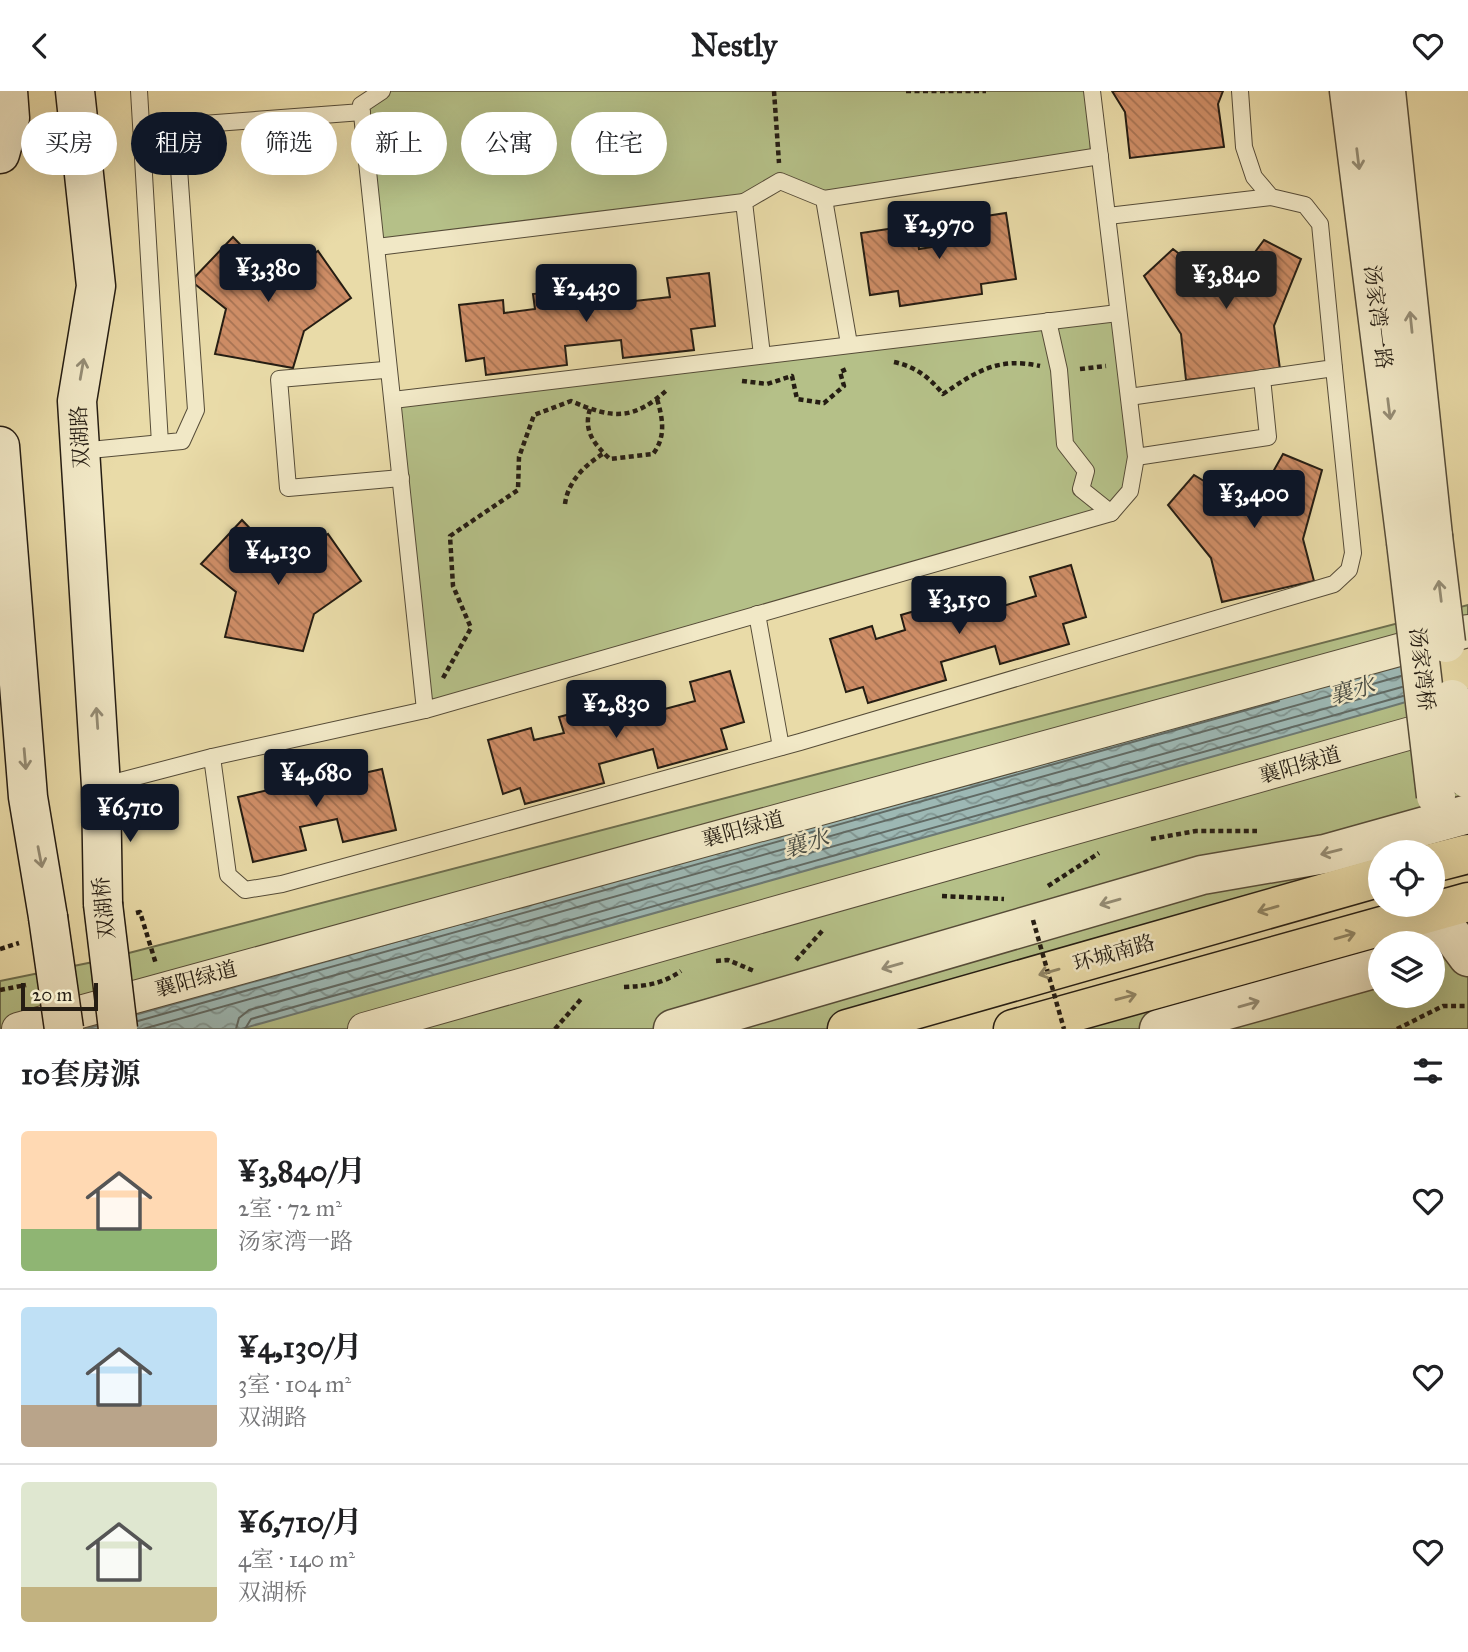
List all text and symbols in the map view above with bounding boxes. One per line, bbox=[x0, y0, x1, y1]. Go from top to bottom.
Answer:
text: Nestly bbox=[691, 26, 777, 65]
icon: back bbox=[21, 27, 59, 65]
icon: heart bbox=[1409, 27, 1447, 65]
chip: 买房 bbox=[21, 112, 117, 175]
chip: 租房 bbox=[131, 112, 227, 175]
chip: 筛选 bbox=[241, 112, 337, 175]
chip: 新上 bbox=[351, 112, 447, 175]
chip: 公寓 bbox=[461, 112, 557, 175]
chip: 住宅 bbox=[571, 112, 667, 175]
one-way arrow bbox=[1351, 147, 1364, 170]
pin: ¥2,970 bbox=[882, 201, 996, 261]
text: ¥2,970 bbox=[904, 210, 974, 238]
pin: ¥3,380 bbox=[211, 245, 325, 304]
pin: ¥3,840 bbox=[1169, 251, 1283, 311]
text: ¥3,380 bbox=[235, 253, 301, 281]
text: ¥3,840 bbox=[1192, 260, 1260, 288]
street label: 汤家湾一路 bbox=[1359, 263, 1397, 371]
pin: ¥2,430 bbox=[529, 265, 643, 324]
text: ¥2,430 bbox=[552, 273, 620, 301]
one-way arrow bbox=[1404, 311, 1417, 334]
one-way arrow bbox=[76, 358, 89, 381]
one-way arrow bbox=[1383, 397, 1396, 420]
street label: 双湖路 bbox=[65, 405, 95, 469]
pin: ¥3,400 bbox=[1197, 471, 1311, 530]
text: ¥3,400 bbox=[1219, 479, 1289, 507]
pin: ¥4,130 bbox=[221, 527, 335, 587]
text: ¥4,130 bbox=[245, 536, 311, 564]
pin: ¥3,150 bbox=[902, 577, 1016, 636]
one-way arrow bbox=[1433, 580, 1446, 603]
text: ¥3,150 bbox=[927, 585, 991, 613]
street label: 汤家湾桥 bbox=[1404, 626, 1440, 712]
water label: 襄水 bbox=[1326, 670, 1380, 710]
pin: ¥2,830 bbox=[559, 681, 673, 740]
text: ¥2,830 bbox=[582, 689, 650, 717]
one-way arrow bbox=[90, 707, 103, 730]
street label: 襄阳绿道 bbox=[1256, 741, 1344, 789]
one-way arrow bbox=[19, 747, 32, 769]
pin: ¥4,680 bbox=[259, 749, 373, 809]
text: ¥4,680 bbox=[280, 758, 352, 786]
pin: ¥6,710 bbox=[73, 785, 187, 844]
text: ¥6,710 bbox=[97, 793, 163, 821]
street label: 襄阳绿道 bbox=[699, 806, 787, 852]
water label: 襄水 bbox=[780, 823, 834, 863]
map controls bbox=[1368, 840, 1445, 1008]
button: locate bbox=[1368, 840, 1445, 917]
one-way arrow bbox=[33, 845, 47, 868]
one-way arrow bbox=[1321, 846, 1343, 859]
street label: 双湖桥 bbox=[88, 875, 120, 941]
one-way arrow bbox=[1099, 896, 1122, 909]
one-way arrow bbox=[1257, 904, 1279, 917]
street label: 环城南路 bbox=[1070, 929, 1158, 977]
one-way arrow bbox=[1334, 929, 1356, 942]
button: layers bbox=[1368, 931, 1445, 1008]
street label: 襄阳绿道 bbox=[152, 956, 240, 1002]
one-way arrow bbox=[881, 960, 903, 973]
one-way arrow bbox=[1038, 966, 1060, 979]
scale bar bbox=[21, 980, 98, 1012]
text: 20 m bbox=[32, 983, 73, 1006]
one-way arrow bbox=[1115, 990, 1137, 1003]
one-way arrow bbox=[1237, 997, 1260, 1010]
icon: filters bbox=[1409, 1052, 1447, 1090]
text: 10套房源 bbox=[21, 1056, 140, 1092]
text: ¥3,840/月 bbox=[238, 1153, 366, 1189]
icon: home bbox=[77, 1159, 161, 1243]
icon: heart bbox=[1409, 1182, 1447, 1220]
text: 2室 · 72 m² bbox=[238, 1194, 342, 1222]
text: 汤家湾一路 bbox=[238, 1227, 353, 1255]
text: ¥4,130/月 bbox=[238, 1329, 362, 1365]
icon: home bbox=[77, 1335, 161, 1419]
icon: heart bbox=[1409, 1358, 1447, 1396]
text: 3室 · 104 m² bbox=[238, 1370, 351, 1398]
text: 双湖路 bbox=[238, 1403, 307, 1431]
text: ¥6,710/月 bbox=[238, 1504, 362, 1540]
icon: home bbox=[77, 1510, 161, 1594]
icon: heart bbox=[1409, 1533, 1447, 1571]
text: 4室 · 140 m² bbox=[238, 1545, 355, 1573]
text: 双湖桥 bbox=[238, 1578, 307, 1606]

